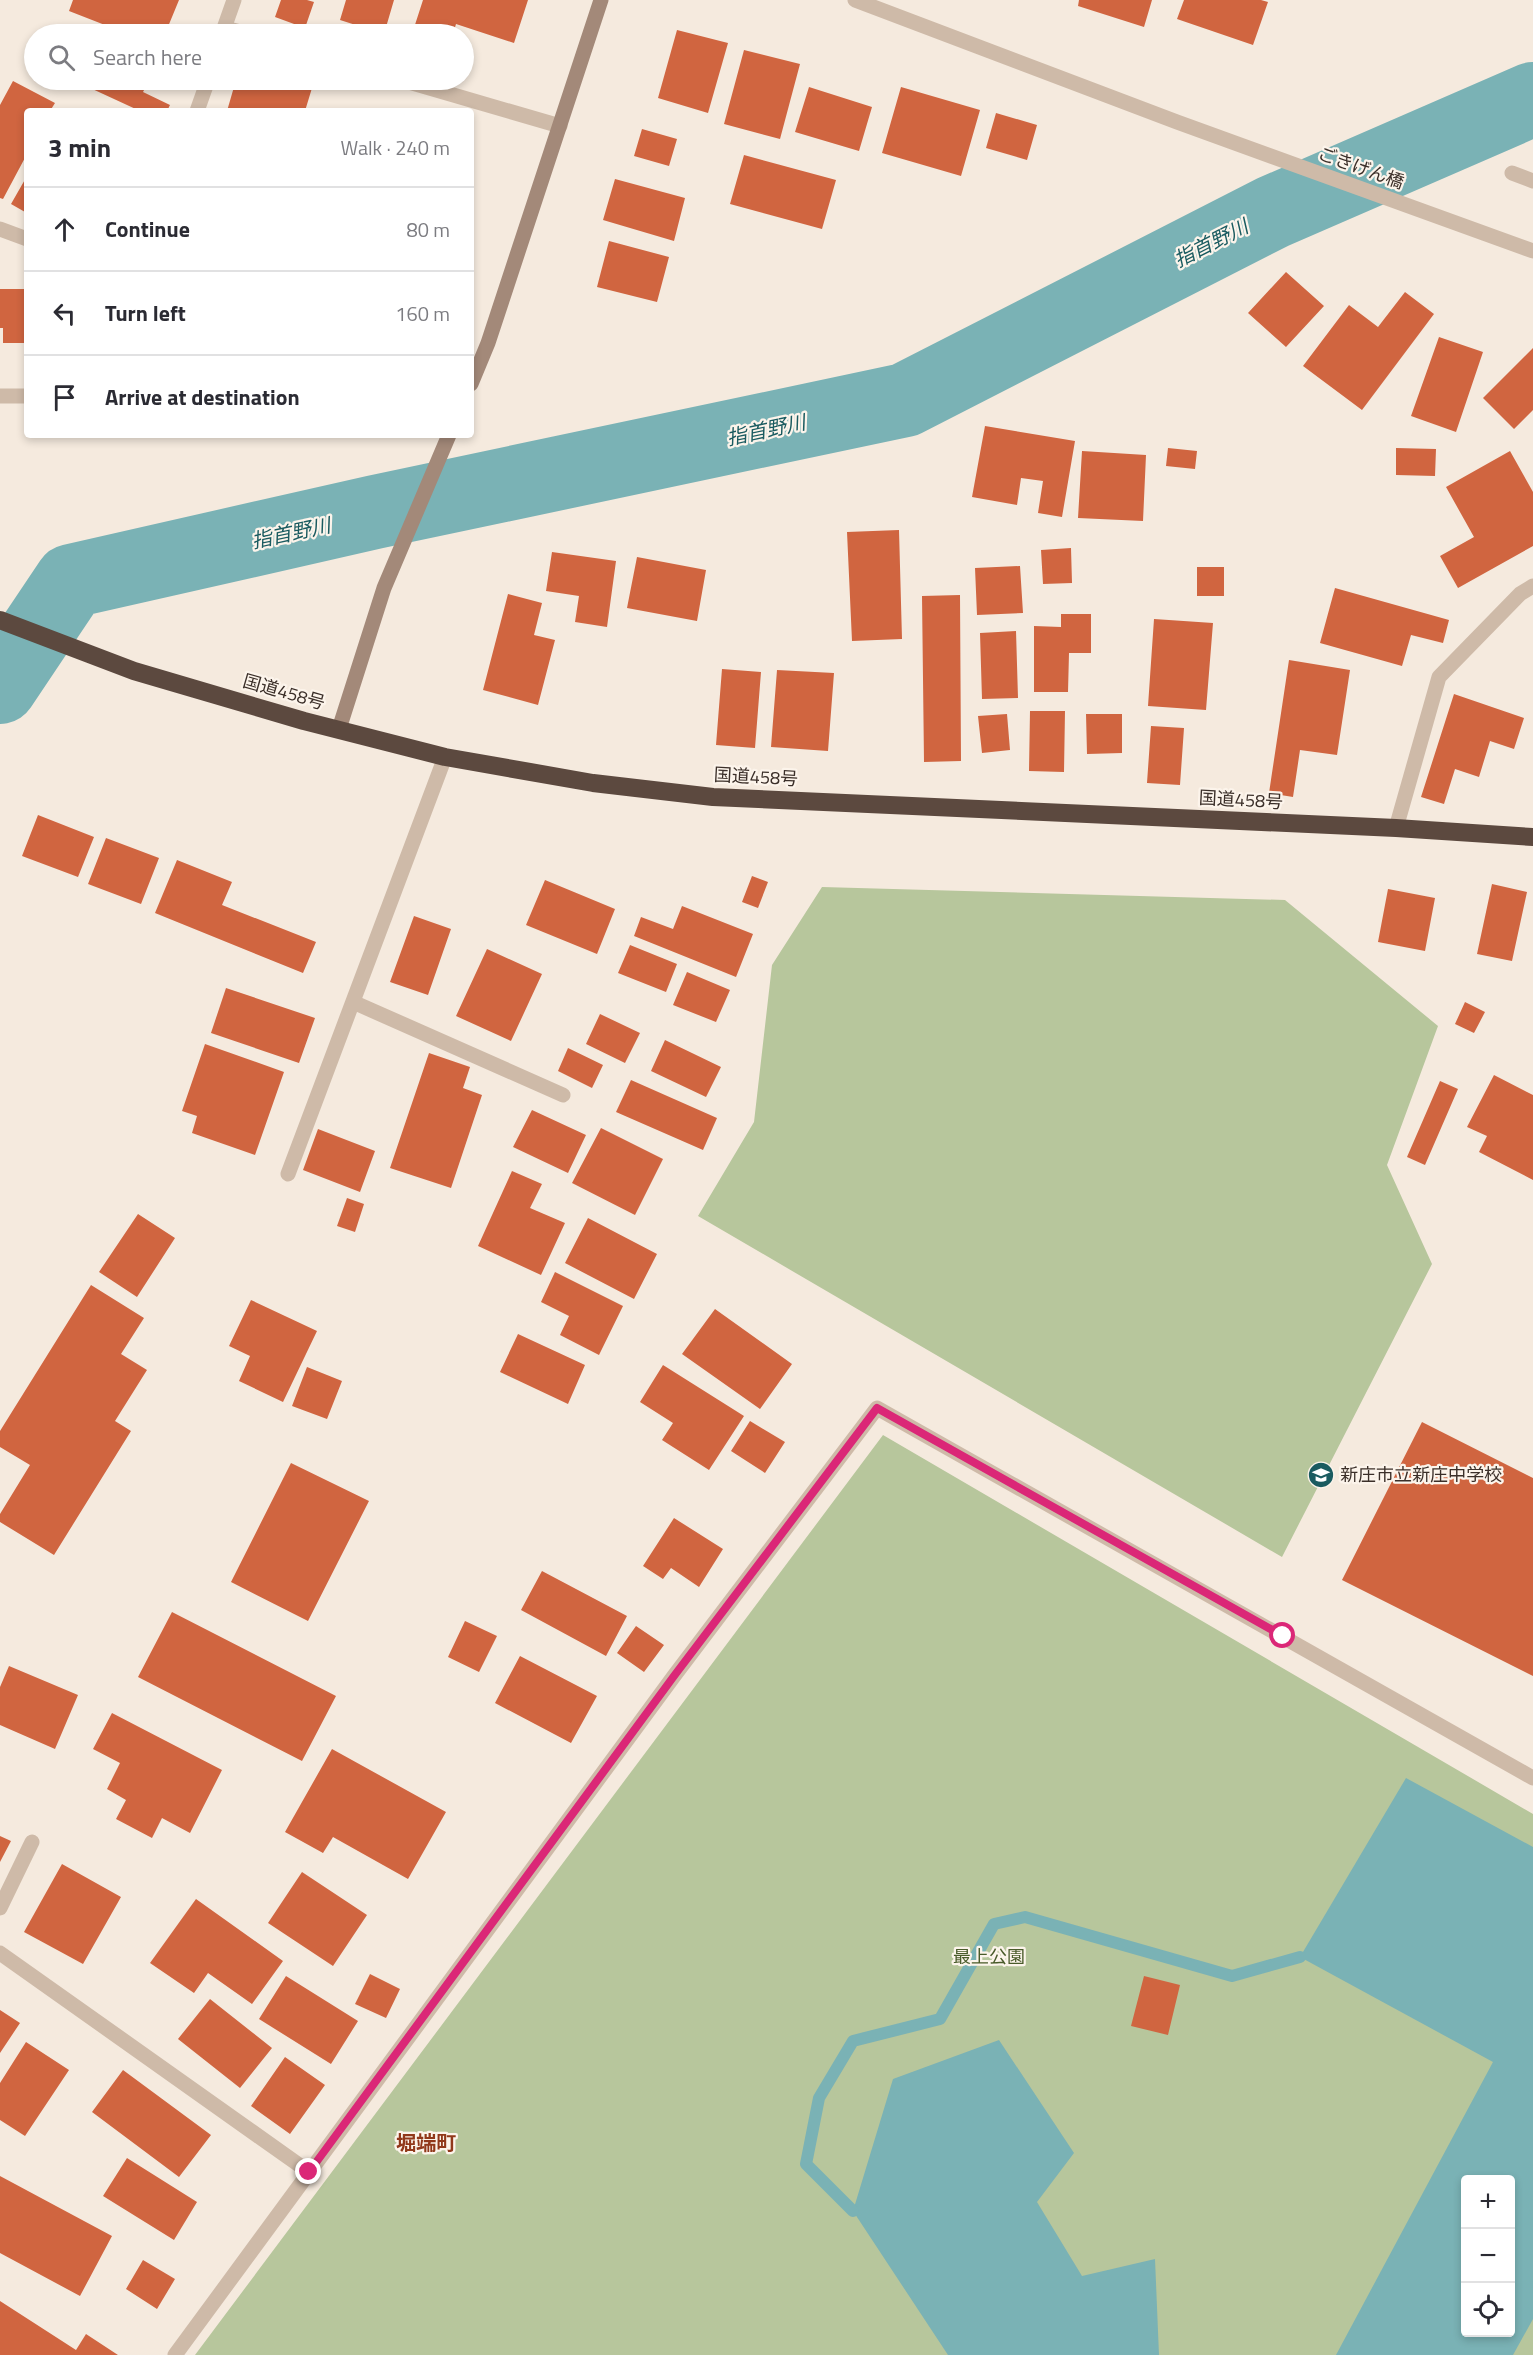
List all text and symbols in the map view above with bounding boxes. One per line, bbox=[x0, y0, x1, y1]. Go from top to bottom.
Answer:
search box bbox=[24, 24, 474, 90]
text: Search here bbox=[93, 40, 202, 74]
icon: search bbox=[45, 41, 78, 74]
text: 3 min bbox=[48, 128, 111, 167]
text: Walk · 240 m bbox=[341, 132, 450, 163]
street label: ごきげん橋 bbox=[1314, 139, 1408, 196]
water label: 指首野川 bbox=[1168, 210, 1255, 275]
text: Continue bbox=[105, 212, 190, 246]
icon: ahead bbox=[48, 213, 81, 246]
text: 80 m bbox=[406, 214, 450, 245]
text: Turn left bbox=[105, 296, 186, 330]
icon: left bbox=[48, 297, 81, 330]
text: 160 m bbox=[395, 298, 450, 329]
text: Arrive at destination bbox=[105, 380, 300, 414]
icon: arrive bbox=[48, 381, 81, 414]
water label: 指首野川 bbox=[724, 406, 810, 453]
water label: 指首野川 bbox=[249, 509, 335, 556]
street label: 国道458号 bbox=[240, 667, 328, 716]
street label: 国道458号 bbox=[713, 761, 799, 792]
street label: 国道458号 bbox=[1198, 784, 1284, 815]
school or university icon: 新庄市立新庄中学校 bbox=[1306, 1460, 1336, 1490]
place label: 新庄市立新庄中学校 bbox=[1340, 1461, 1502, 1488]
route start bbox=[1269, 1622, 1295, 1648]
park label: 最上公園 bbox=[953, 1943, 1025, 1970]
district label: 堀端町 bbox=[396, 2127, 456, 2158]
route end bbox=[295, 2158, 321, 2184]
map controls bbox=[1461, 2175, 1515, 2337]
button: + bbox=[1461, 2175, 1515, 2229]
button: − bbox=[1461, 2229, 1515, 2283]
button: locate bbox=[1461, 2283, 1515, 2337]

